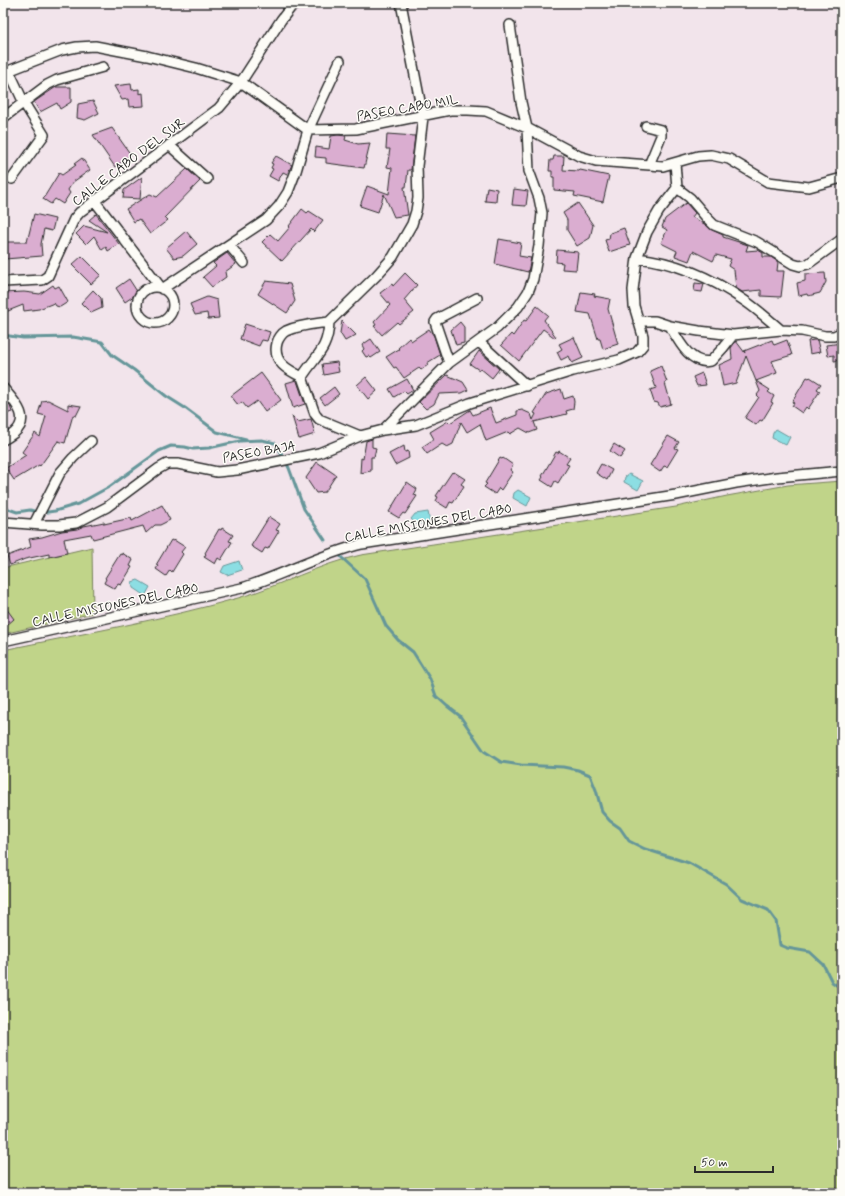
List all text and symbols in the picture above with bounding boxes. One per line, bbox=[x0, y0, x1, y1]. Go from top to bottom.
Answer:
street label: PASEO CABO MIL bbox=[355, 91, 459, 126]
street label: CALLE CABO DEL SUR bbox=[69, 114, 189, 210]
street label: PASEO BAJA bbox=[221, 438, 297, 467]
street label: CALLE MISIONES DEL CABO bbox=[343, 500, 513, 547]
street label: CALLE MISIONES DEL CABO bbox=[31, 580, 200, 631]
scale bar bbox=[695, 1148, 773, 1174]
text: 50 m bbox=[701, 1155, 728, 1171]

